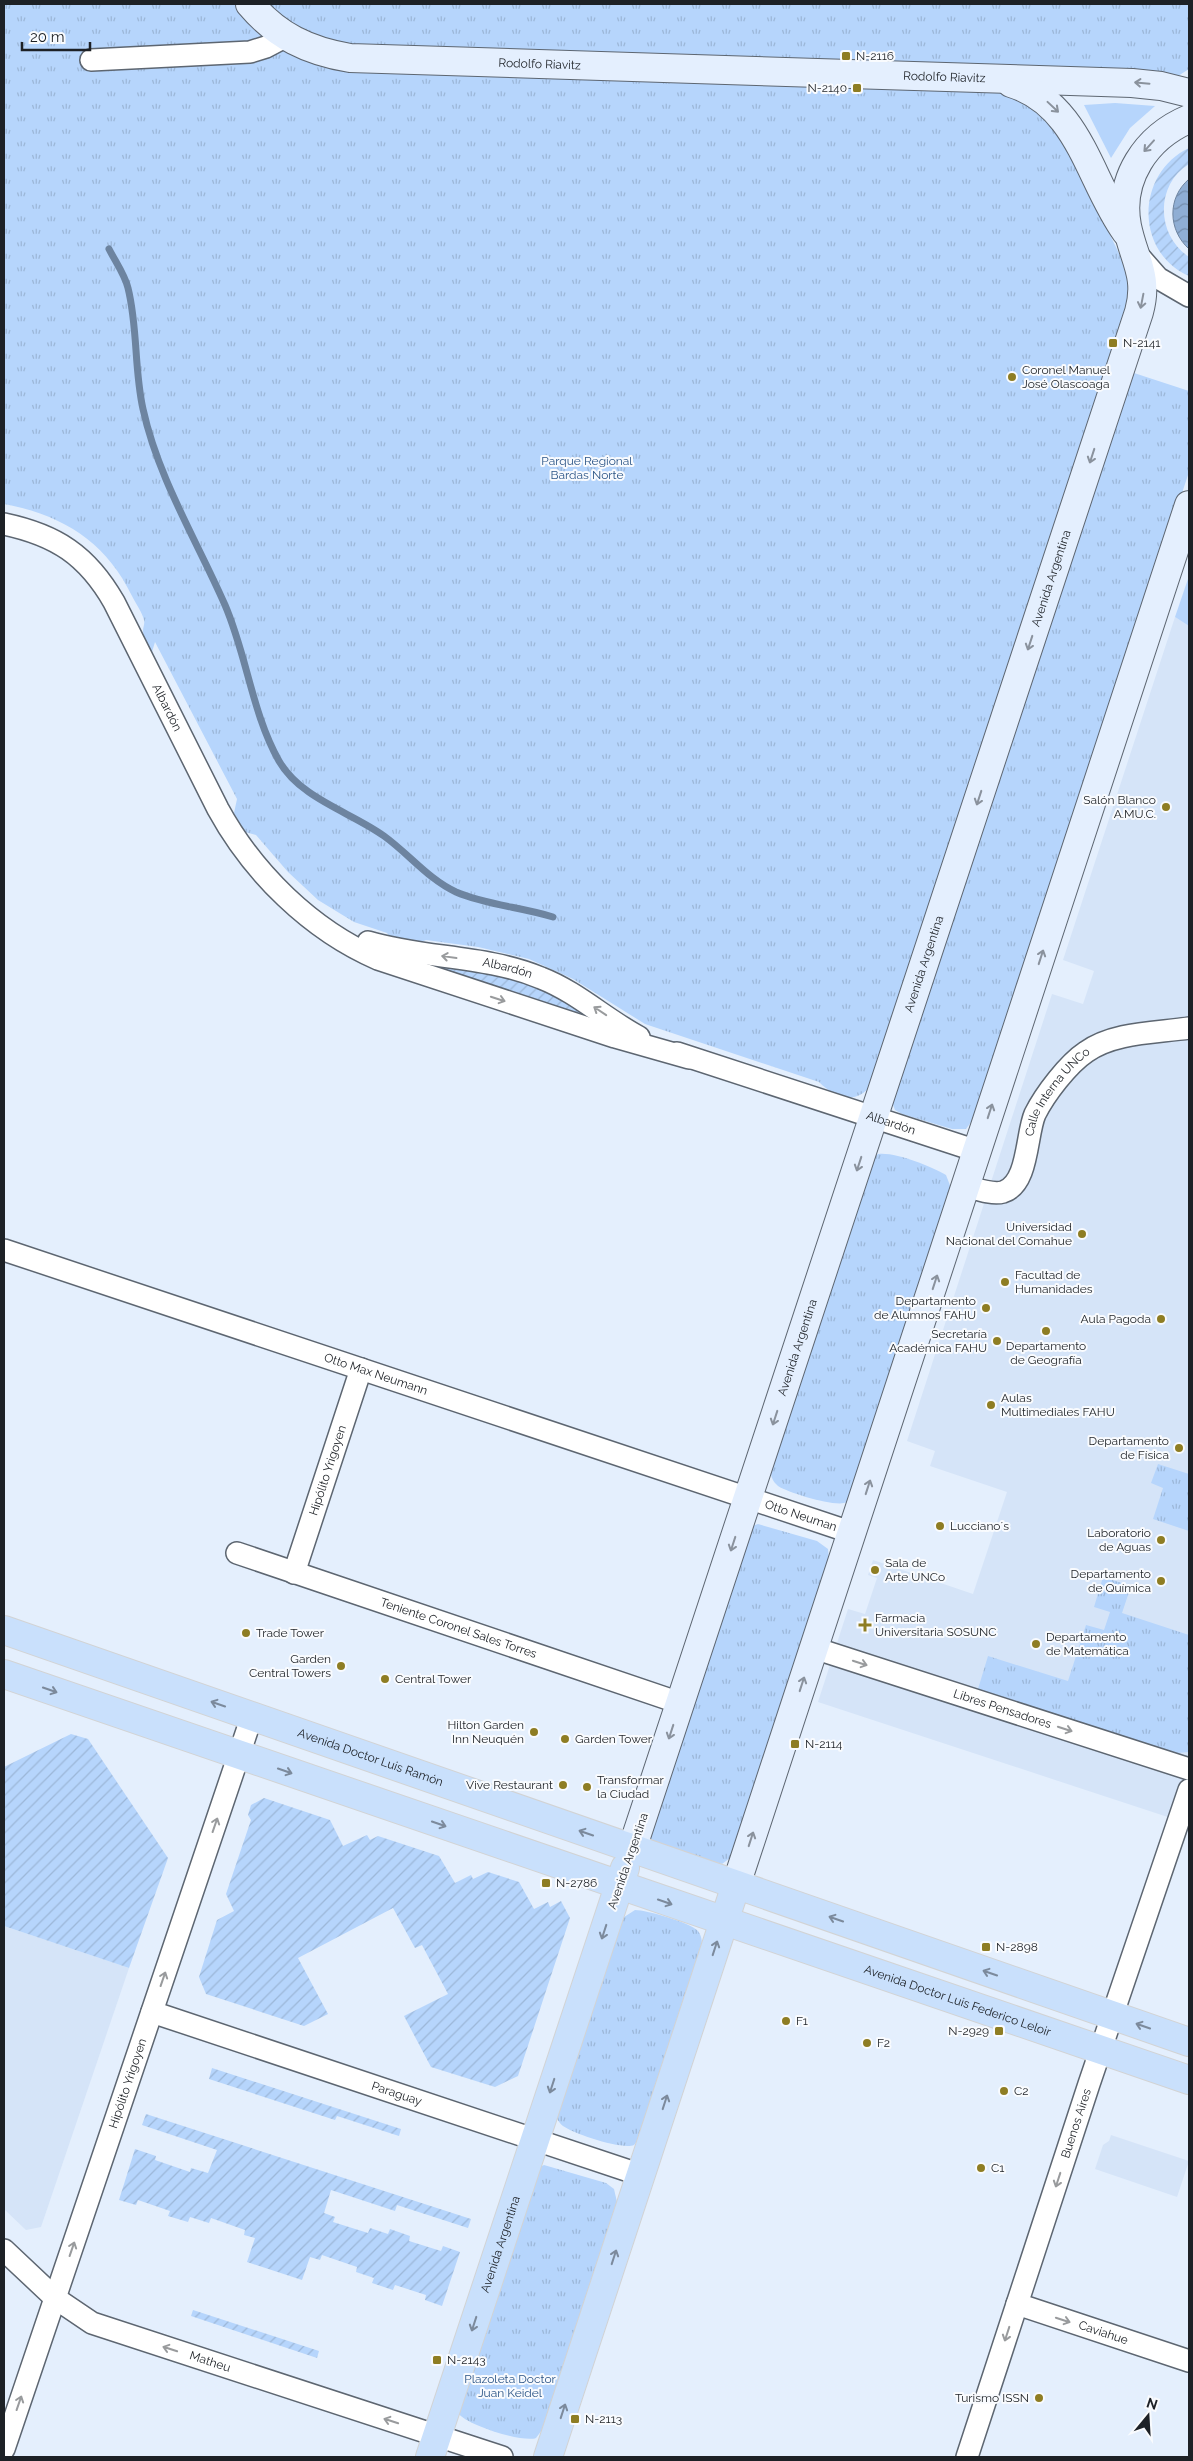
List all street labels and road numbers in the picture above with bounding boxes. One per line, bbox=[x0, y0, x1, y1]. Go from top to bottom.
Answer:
street label: Rodolfo Riavitz bbox=[498, 56, 581, 72]
street label: Rodolfo Riavitz bbox=[903, 69, 986, 85]
street label: Avenida Argentina bbox=[1029, 528, 1074, 629]
street label: Albardón bbox=[149, 682, 185, 734]
street label: Avenida Argentina bbox=[901, 914, 946, 1014]
street label: Albardón bbox=[481, 955, 534, 981]
street label: Calle Interna UNCo bbox=[1022, 1044, 1092, 1137]
street label: Albardón bbox=[864, 1108, 917, 1137]
street label: Avenida Argentina bbox=[775, 1297, 820, 1398]
street label: Otto Max Neumann bbox=[322, 1350, 429, 1398]
street label: Hipólito Yrigoyen bbox=[306, 1423, 349, 1517]
street label: Otto Neuman bbox=[763, 1497, 839, 1534]
street label: Teniente Coronel Sales Torres bbox=[379, 1595, 539, 1661]
street label: Libres Pensadores bbox=[952, 1686, 1053, 1731]
street label: Avenida Doctor Luis Ramón bbox=[296, 1726, 445, 1789]
street label: Avenida Argentina bbox=[605, 1811, 651, 1911]
street label: Avenida Doctor Luis Federico Leloir bbox=[862, 1962, 1054, 2039]
street label: Hipólito Yrigoyen bbox=[106, 2037, 149, 2130]
street label: Paraguay bbox=[370, 2079, 424, 2109]
street label: Buenos Aires bbox=[1058, 2087, 1094, 2160]
street label: Avenida Argentina bbox=[478, 2194, 523, 2295]
street label: Caviahue bbox=[1077, 2318, 1130, 2347]
street label: Matheu bbox=[188, 2348, 232, 2375]

